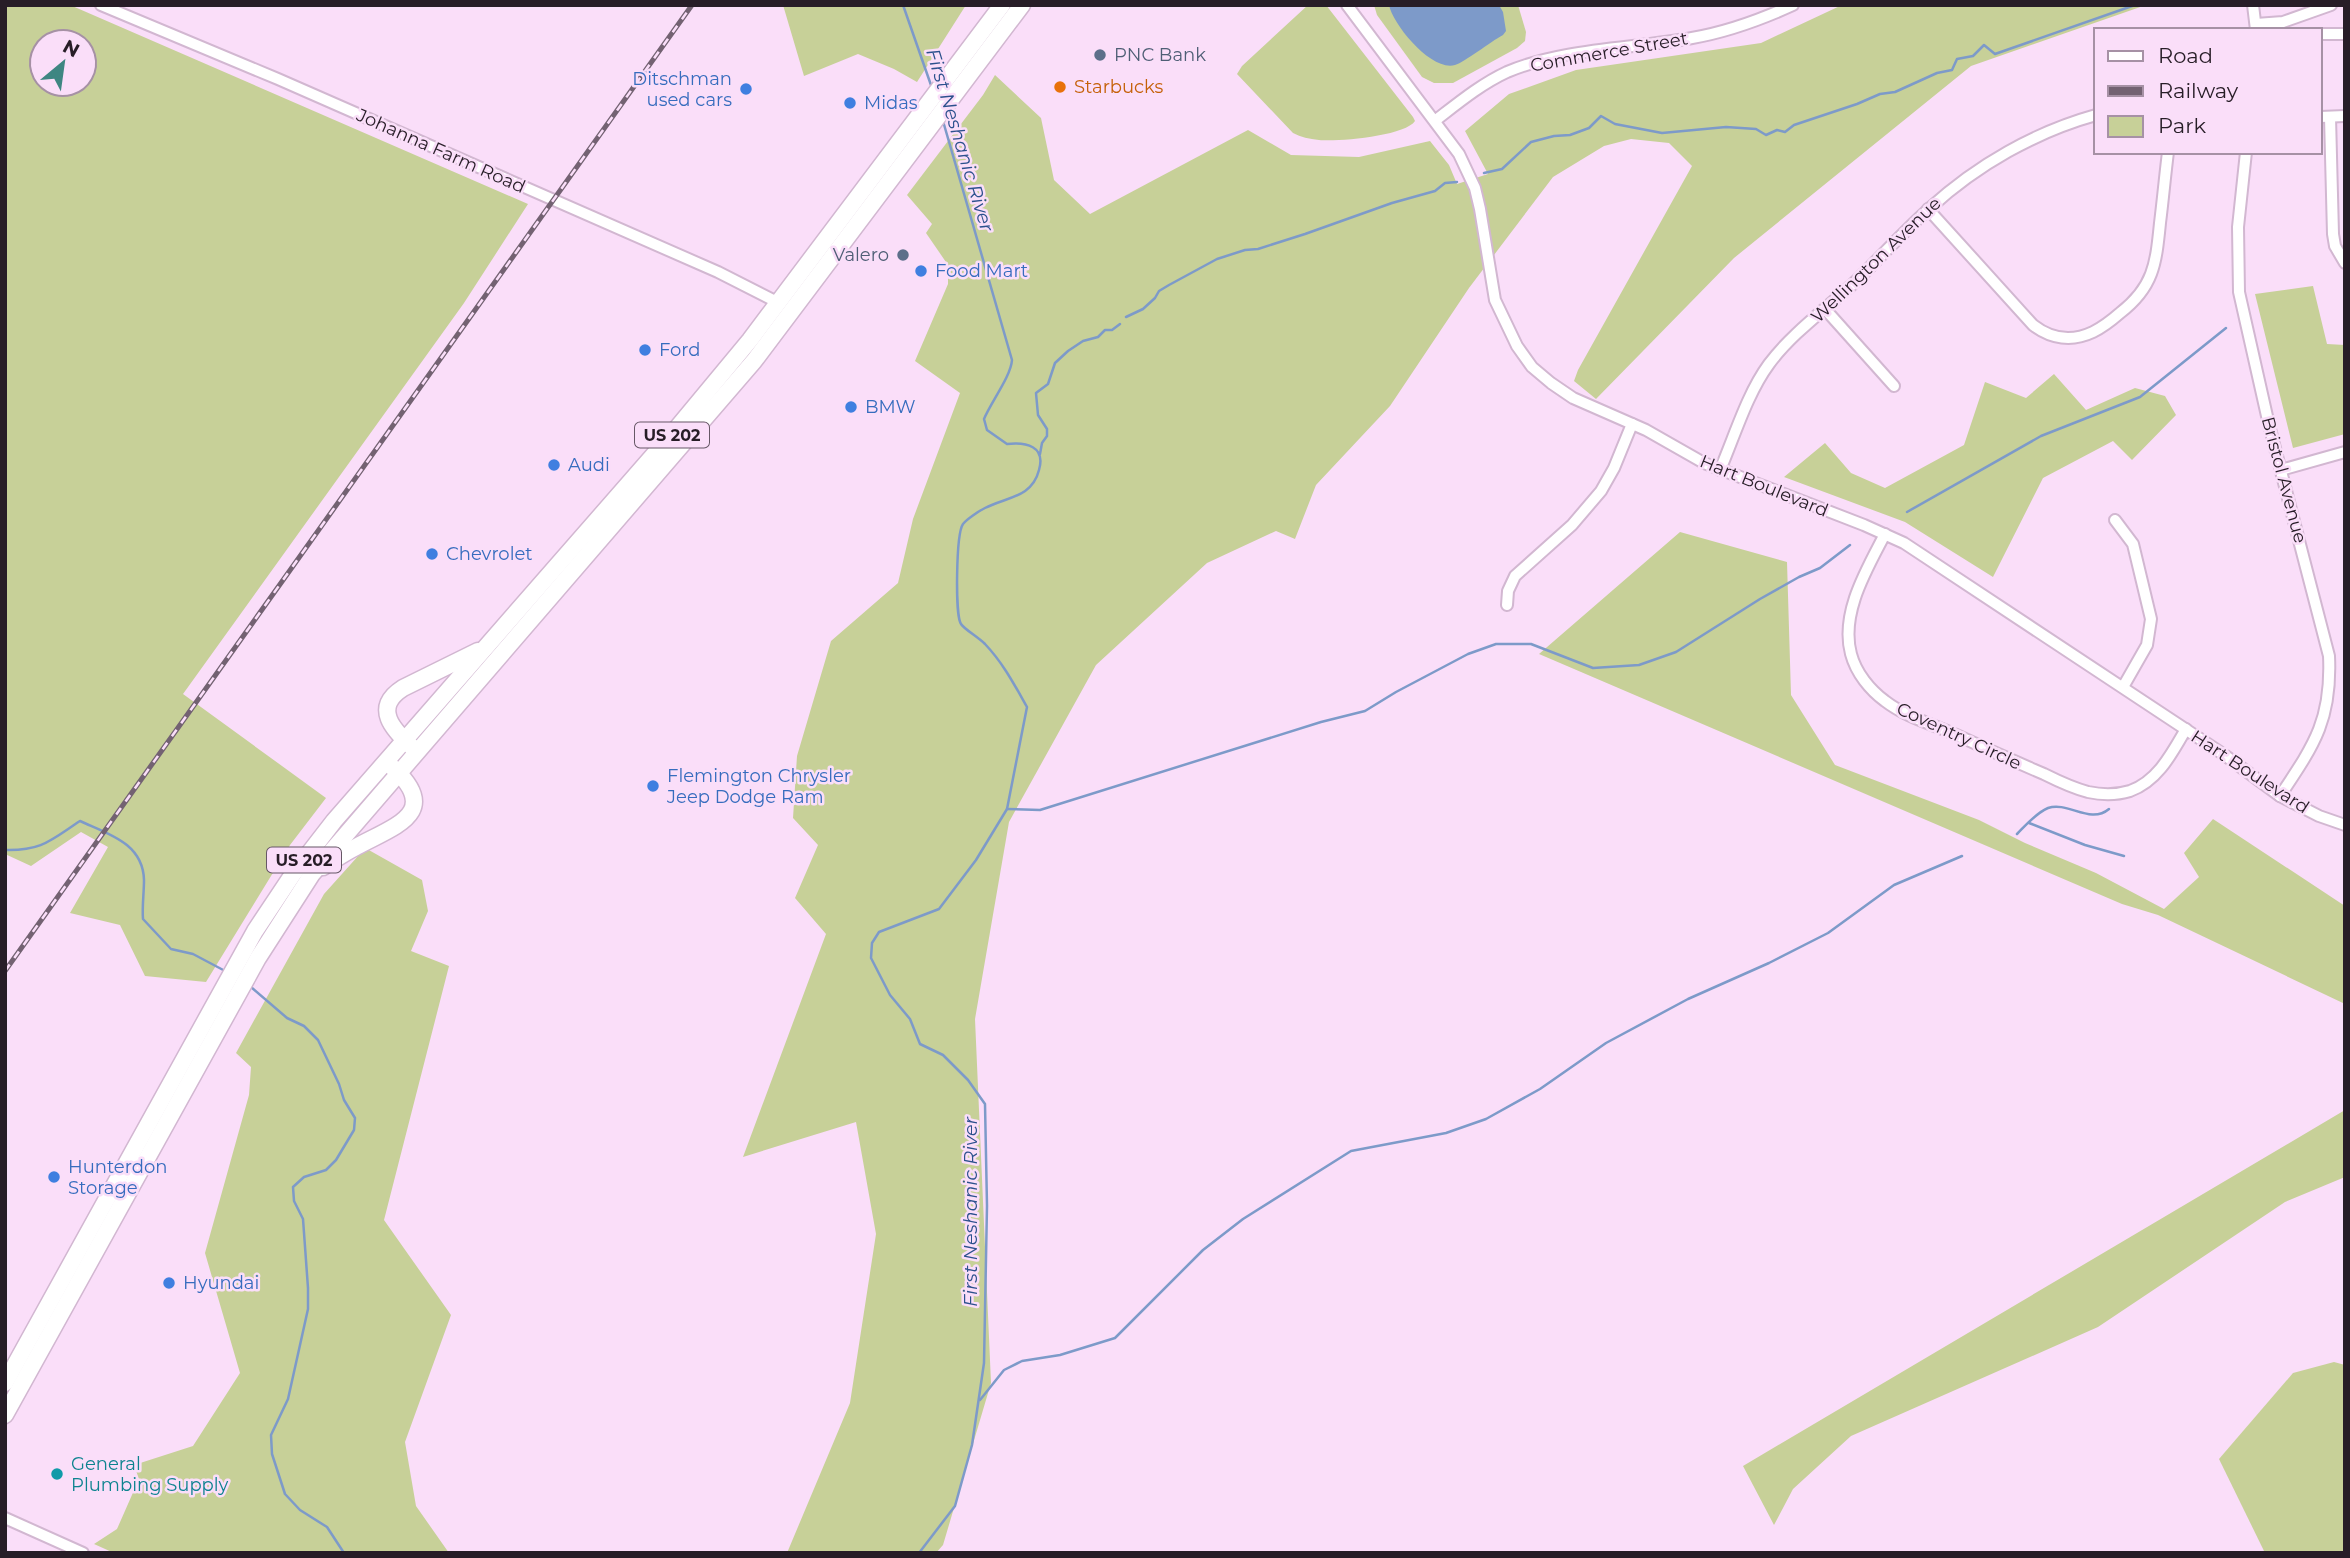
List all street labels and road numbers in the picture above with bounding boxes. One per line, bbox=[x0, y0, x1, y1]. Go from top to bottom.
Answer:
street label: Commerce Street bbox=[1528, 27, 1690, 77]
street label: Johanna Farm Road bbox=[352, 103, 529, 198]
street label: Wellington Avenue bbox=[1807, 192, 1946, 328]
street label: Bristol Avenue bbox=[2257, 414, 2311, 546]
road number: US 202 bbox=[635, 422, 709, 448]
street label: Hart Boulevard bbox=[1697, 450, 1831, 522]
street label: Coventry Circle bbox=[1893, 697, 2025, 775]
street label: Hart Boulevard bbox=[2187, 726, 2313, 818]
road number: US 202 bbox=[267, 848, 341, 873]

